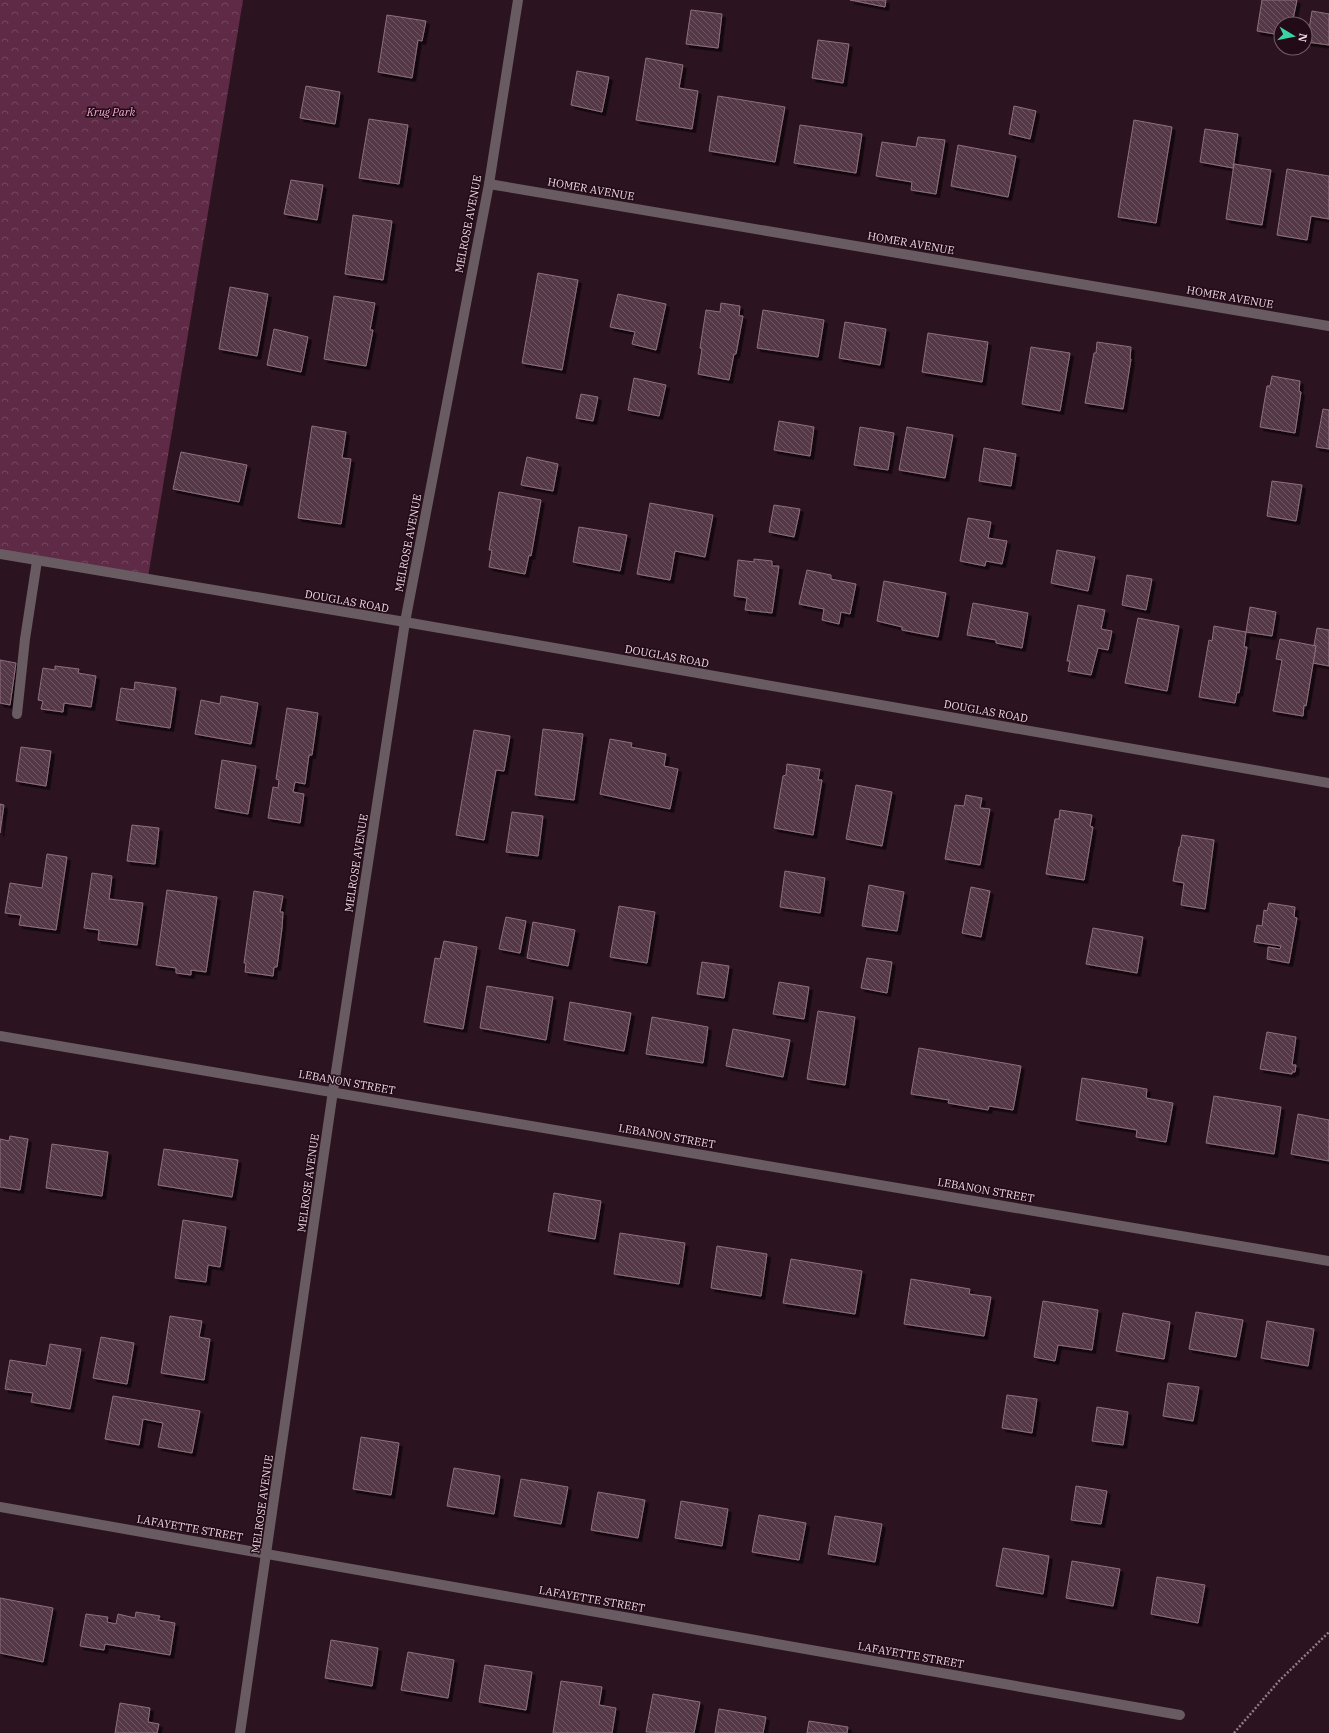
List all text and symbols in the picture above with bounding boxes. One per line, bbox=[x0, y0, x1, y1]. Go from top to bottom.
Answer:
north arrow bbox=[1273, 16, 1313, 56]
text: N bbox=[1295, 32, 1310, 44]
park label: Krug Park bbox=[86, 105, 135, 119]
street label: MELROSE AVENUE bbox=[452, 174, 484, 274]
street label: HOMER AVENUE bbox=[546, 174, 636, 204]
street label: HOMER AVENUE bbox=[866, 228, 956, 258]
street label: HOMER AVENUE bbox=[1185, 282, 1275, 312]
street label: MELROSE AVENUE bbox=[392, 493, 424, 593]
street label: DOUGLAS ROAD bbox=[304, 587, 390, 615]
street label: DOUGLAS ROAD bbox=[624, 642, 710, 670]
street label: DOUGLAS ROAD bbox=[943, 697, 1029, 725]
street label: MELROSE AVENUE bbox=[341, 813, 371, 913]
street label: LEBANON STREET bbox=[298, 1067, 396, 1097]
street label: LEBANON STREET bbox=[618, 1121, 716, 1151]
street label: MELROSE AVENUE bbox=[294, 1133, 322, 1233]
street label: LEBANON STREET bbox=[937, 1175, 1035, 1205]
street label: MELROSE AVENUE bbox=[248, 1454, 276, 1554]
street label: LAFAYETTE STREET bbox=[136, 1512, 244, 1544]
street label: LAFAYETTE STREET bbox=[538, 1583, 646, 1615]
street label: LAFAYETTE STREET bbox=[857, 1639, 965, 1671]

